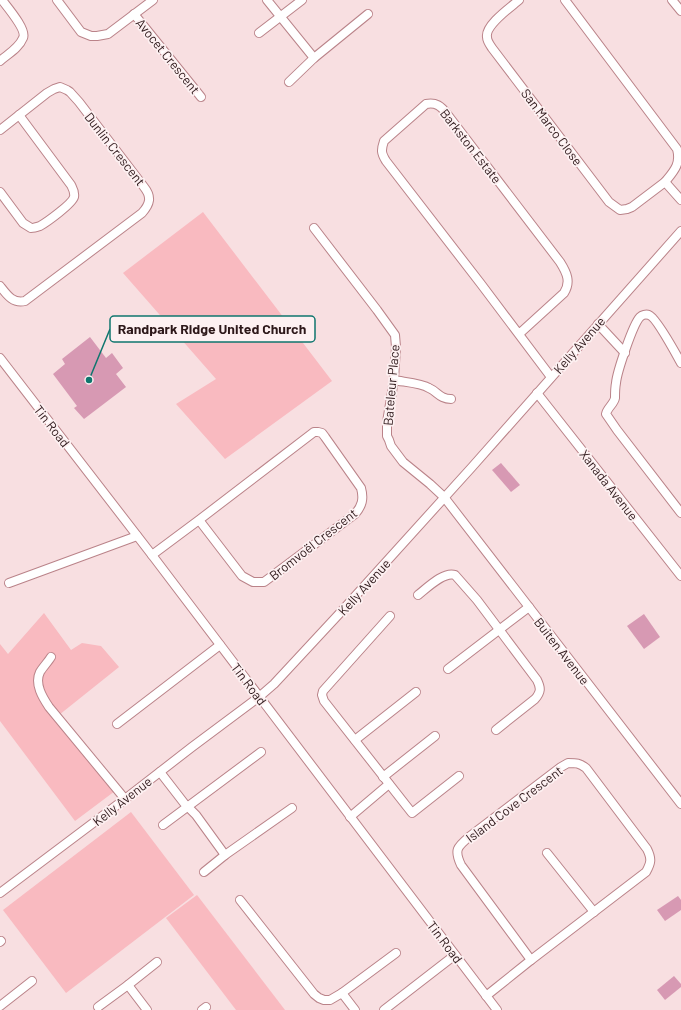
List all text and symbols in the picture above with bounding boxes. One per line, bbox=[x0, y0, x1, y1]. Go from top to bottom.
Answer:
street label: Avocet Crescent bbox=[133, 15, 203, 97]
street label: San Marco Close bbox=[518, 85, 586, 169]
street label: Barkston Estate bbox=[437, 106, 505, 187]
street label: Dunlin Crescent bbox=[81, 109, 149, 189]
street label: Kelly Avenue bbox=[550, 313, 608, 377]
callout: Randpark Ridge United Church bbox=[110, 316, 315, 342]
text: Randpark Ridge United Church bbox=[118, 320, 306, 337]
street label: Bateleur Place bbox=[379, 344, 403, 426]
street label: Tin Road bbox=[31, 402, 73, 450]
street label: Xanada Avenue bbox=[576, 446, 642, 524]
street label: Bromvoël Crescent bbox=[266, 505, 360, 583]
street label: Kelly Avenue bbox=[334, 555, 394, 619]
street label: Buiten Avenue bbox=[531, 614, 593, 688]
street label: Tin Road bbox=[228, 660, 270, 708]
street label: Island Cove Crescent bbox=[462, 762, 566, 846]
street label: Kelly Avenue bbox=[89, 773, 155, 829]
street label: Tin Road bbox=[424, 918, 466, 966]

